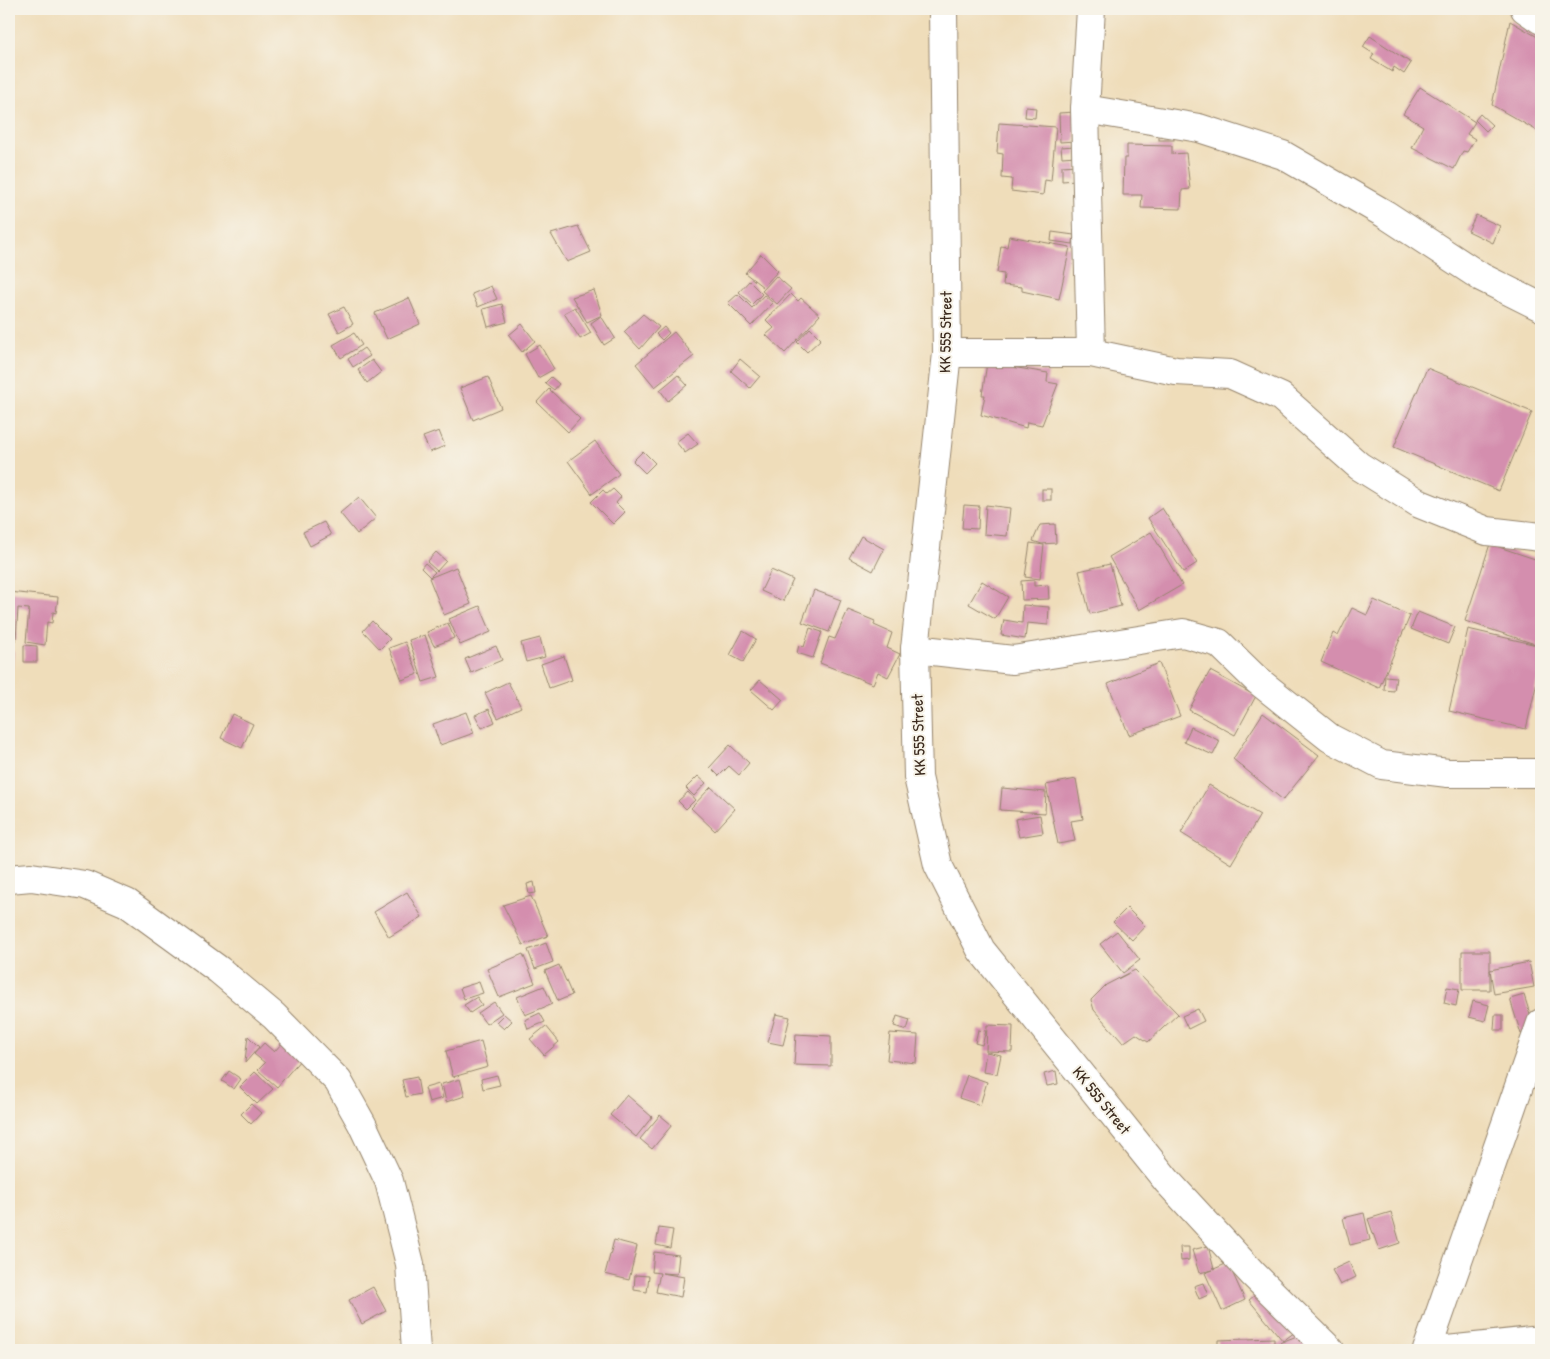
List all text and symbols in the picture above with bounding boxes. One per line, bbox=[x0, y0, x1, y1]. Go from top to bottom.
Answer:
street label: KK 555 Street bbox=[933, 290, 957, 373]
street label: KK 555 Street bbox=[906, 693, 930, 776]
street label: KK 555 Street bbox=[1068, 1061, 1137, 1139]

